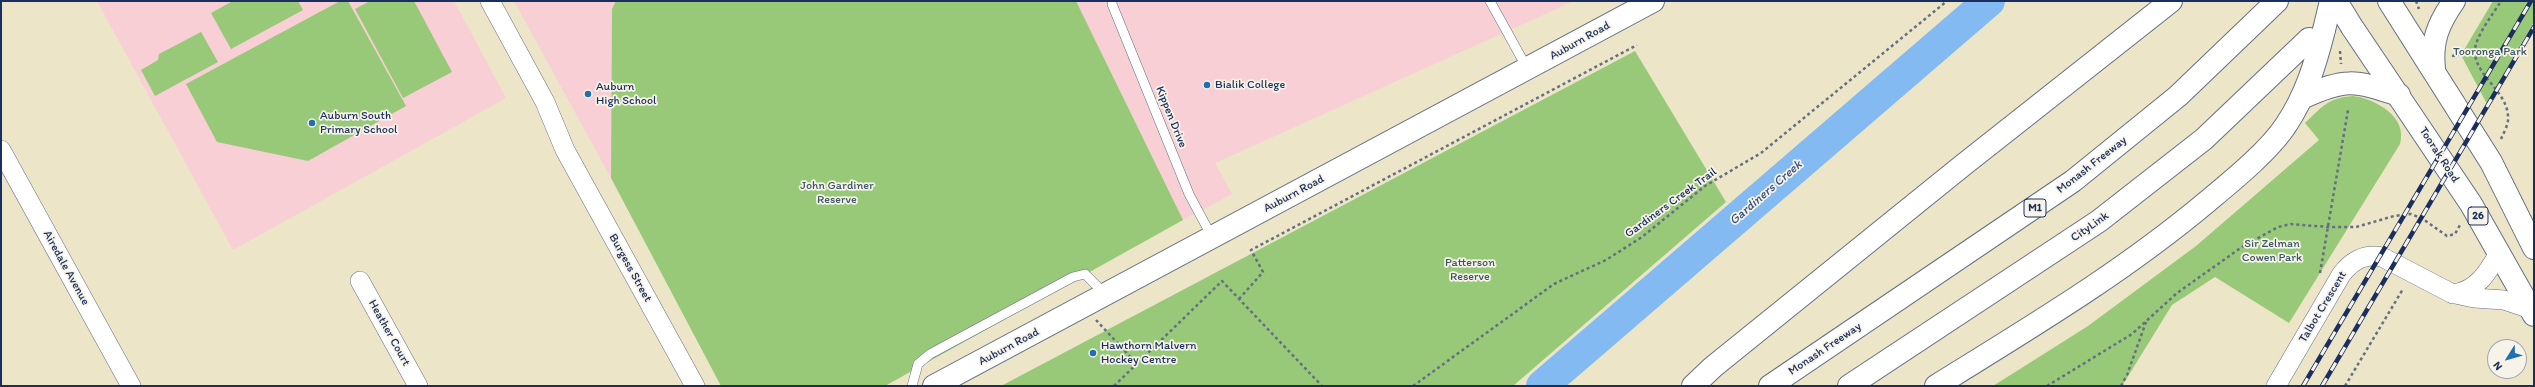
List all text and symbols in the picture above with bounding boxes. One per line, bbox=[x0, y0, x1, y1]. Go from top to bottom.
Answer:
street label: Auburn Road bbox=[1547, 18, 1613, 64]
park label: Tooronga Park bbox=[2453, 45, 2527, 59]
place label: Bialik College bbox=[1215, 78, 1285, 92]
place label: Auburn High School bbox=[596, 80, 657, 108]
marker: Bialik College bbox=[1202, 80, 1212, 90]
street label: Kippen Drive bbox=[1152, 84, 1190, 150]
marker: Auburn High School bbox=[583, 89, 593, 99]
place label: Auburn South Primary School bbox=[320, 109, 397, 137]
marker: Auburn South Primary School bbox=[307, 118, 317, 128]
street label: Toorak Road bbox=[2416, 124, 2462, 186]
street label: Monash Freeway bbox=[2054, 133, 2130, 197]
water label: Gardiners Creek bbox=[1727, 157, 1805, 229]
street label: Gardiners Creek Trail bbox=[1622, 165, 1720, 241]
street label: Auburn Road bbox=[1261, 172, 1327, 216]
park label: John Gardiner Reserve bbox=[800, 179, 874, 207]
road number: M1 bbox=[2024, 199, 2046, 217]
road number: 26 bbox=[2468, 207, 2488, 225]
street label: CityLink bbox=[2068, 209, 2112, 245]
street label: Airedale Avenue bbox=[40, 228, 92, 308]
street label: Burgess Street bbox=[605, 231, 655, 305]
park label: Sir Zelman Cowen Park bbox=[2242, 237, 2302, 265]
park label: Patterson Reserve bbox=[1445, 256, 1495, 284]
street label: Talbot Crescent bbox=[2296, 269, 2350, 345]
street label: Heather Court bbox=[365, 297, 413, 369]
street label: Monash Freeway bbox=[1786, 319, 1864, 379]
street label: Auburn Road bbox=[976, 325, 1042, 369]
place label: Hawthorn Malvern Hockey Centre bbox=[1101, 339, 1196, 367]
north arrow bbox=[2487, 339, 2527, 379]
marker: Hawthorn Malvern Hockey Centre bbox=[1088, 348, 1098, 358]
text: N bbox=[2490, 359, 2505, 373]

